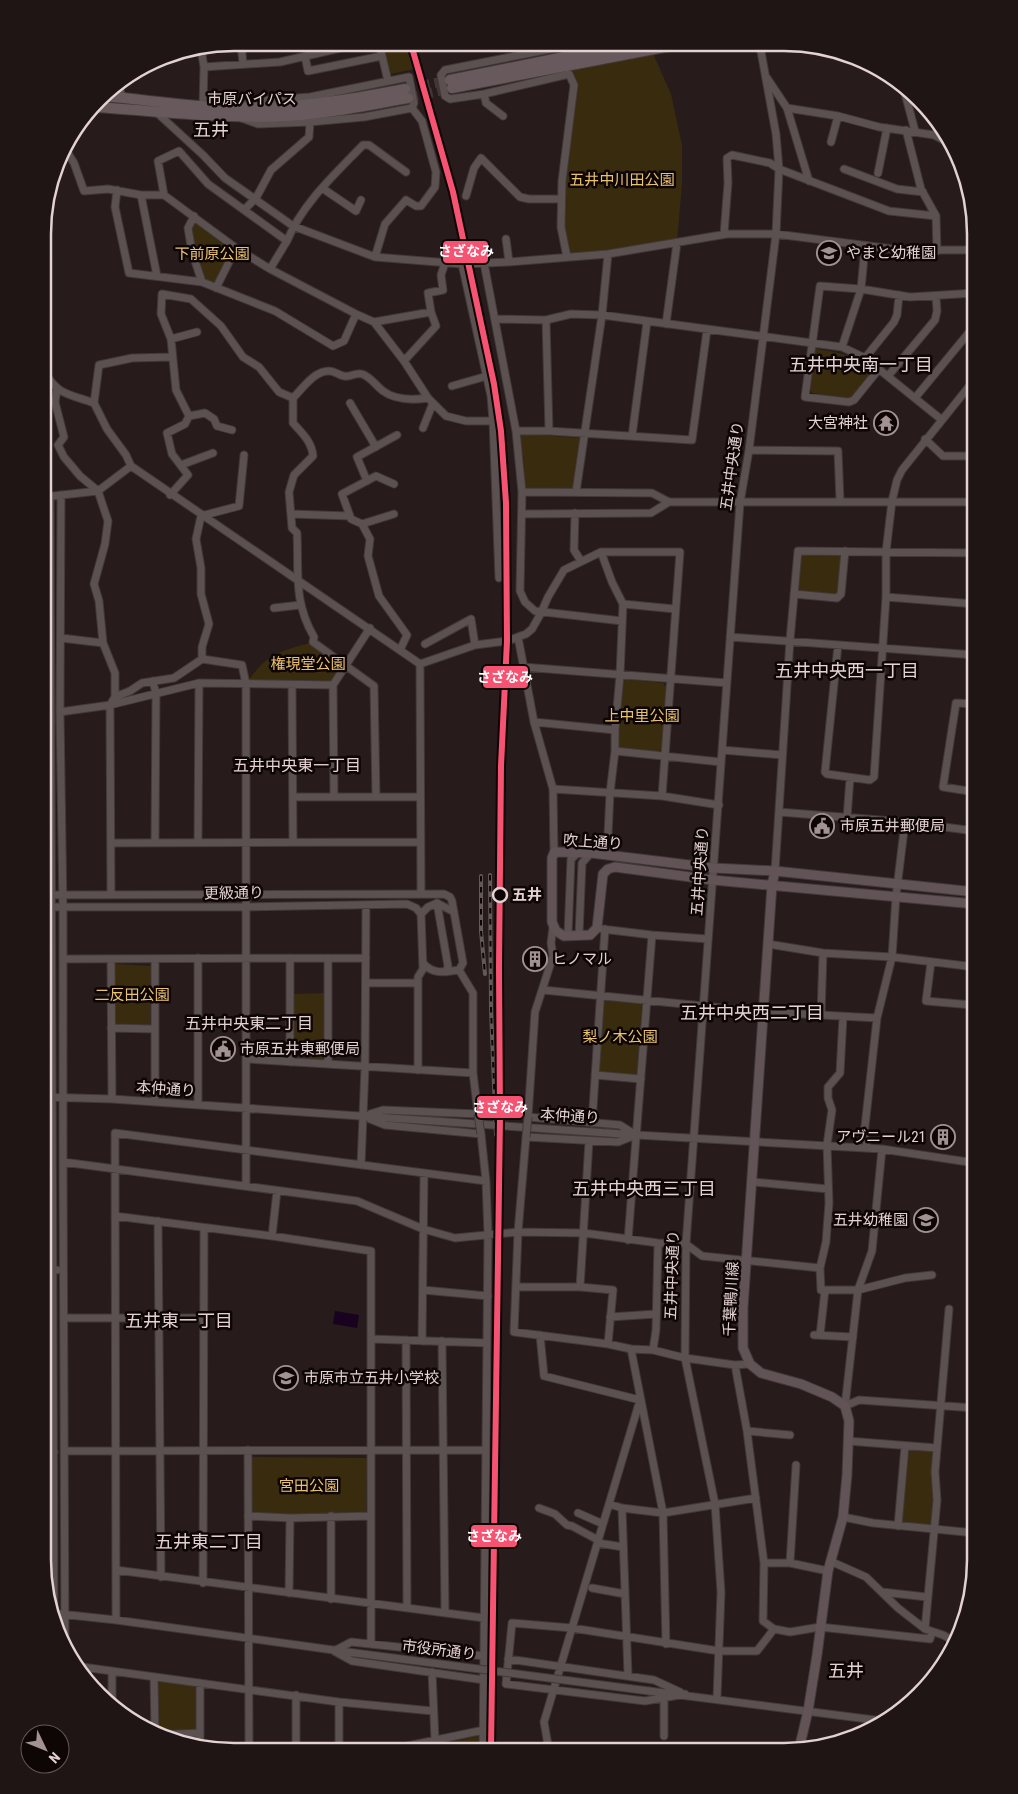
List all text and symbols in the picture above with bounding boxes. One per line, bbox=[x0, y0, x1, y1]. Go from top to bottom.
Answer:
street label: 市原バイパス bbox=[207, 90, 297, 108]
district label: 五井 bbox=[193, 119, 229, 140]
park label: 五井中川田公園 bbox=[569, 171, 675, 189]
line badge: さざなみ bbox=[442, 240, 489, 264]
school or university icon: やまと幼稚園 bbox=[816, 240, 842, 266]
text: さざなみ bbox=[438, 243, 494, 259]
place label: やまと幼稚園 bbox=[846, 244, 936, 262]
park label: 下前原公園 bbox=[174, 245, 250, 263]
district label: 五井中央南一丁目 bbox=[789, 354, 933, 375]
temple icon: 大宮神社 bbox=[873, 410, 899, 436]
place label: 大宮神社 bbox=[808, 414, 868, 432]
street label: 五井中央通り bbox=[717, 420, 747, 512]
park label: 権現堂公園 bbox=[270, 655, 346, 673]
district label: 五井中央西一丁目 bbox=[775, 660, 919, 681]
line badge: さざなみ bbox=[482, 665, 529, 689]
text: さざなみ bbox=[477, 669, 533, 685]
park label: 上中里公園 bbox=[604, 707, 680, 725]
district label: 五井中央東一丁目 bbox=[233, 756, 361, 775]
public building icon: 市原五井郵便局 bbox=[809, 813, 835, 839]
place label: 市原五井郵便局 bbox=[840, 817, 945, 835]
street label: 五井中央通り bbox=[688, 825, 712, 917]
street label: 吹上通り bbox=[562, 831, 624, 853]
street label: 更級通り bbox=[204, 883, 264, 903]
place label: 五井 bbox=[512, 886, 542, 904]
marker: 五井 bbox=[492, 887, 508, 903]
building icon: ヒノマル bbox=[522, 946, 548, 972]
place label: ヒノマル bbox=[552, 950, 612, 968]
park label: 二反田公園 bbox=[94, 986, 170, 1004]
district label: 五井中央西二丁目 bbox=[680, 1002, 824, 1023]
district label: 五井中央東二丁目 bbox=[185, 1014, 313, 1033]
park label: 梨ノ木公園 bbox=[582, 1028, 658, 1046]
public building icon: 市原五井東郵便局 bbox=[210, 1036, 236, 1062]
place label: 市原五井東郵便局 bbox=[240, 1040, 360, 1058]
street label: 本仲通り bbox=[135, 1078, 197, 1100]
line badge: さざなみ bbox=[476, 1095, 524, 1119]
text: さざなみ bbox=[472, 1099, 528, 1115]
street label: 本仲通り bbox=[539, 1105, 601, 1127]
building icon: アヴニール21 bbox=[930, 1124, 956, 1150]
place label: アヴニール21 bbox=[836, 1128, 926, 1146]
district label: 五井中央西三丁目 bbox=[572, 1178, 716, 1199]
school or university icon: 五井幼稚園 bbox=[913, 1207, 939, 1233]
place label: 五井幼稚園 bbox=[833, 1211, 908, 1229]
street label: 五井中央通り bbox=[661, 1230, 683, 1320]
street label: 千葉鴨川線 bbox=[720, 1261, 742, 1337]
district label: 五井東一丁目 bbox=[125, 1310, 233, 1331]
school or university icon: 市原市立五井小学校 bbox=[273, 1365, 299, 1391]
place label: 市原市立五井小学校 bbox=[304, 1369, 439, 1387]
park label: 宮田公園 bbox=[279, 1477, 339, 1495]
line badge: さざなみ bbox=[470, 1524, 518, 1548]
text: さざなみ bbox=[466, 1528, 522, 1544]
district label: 五井東二丁目 bbox=[155, 1531, 263, 1552]
street label: 市役所通り bbox=[401, 1636, 477, 1664]
district label: 五井 bbox=[828, 1660, 864, 1681]
north arrow bbox=[20, 1724, 70, 1774]
text: N bbox=[46, 1749, 63, 1766]

